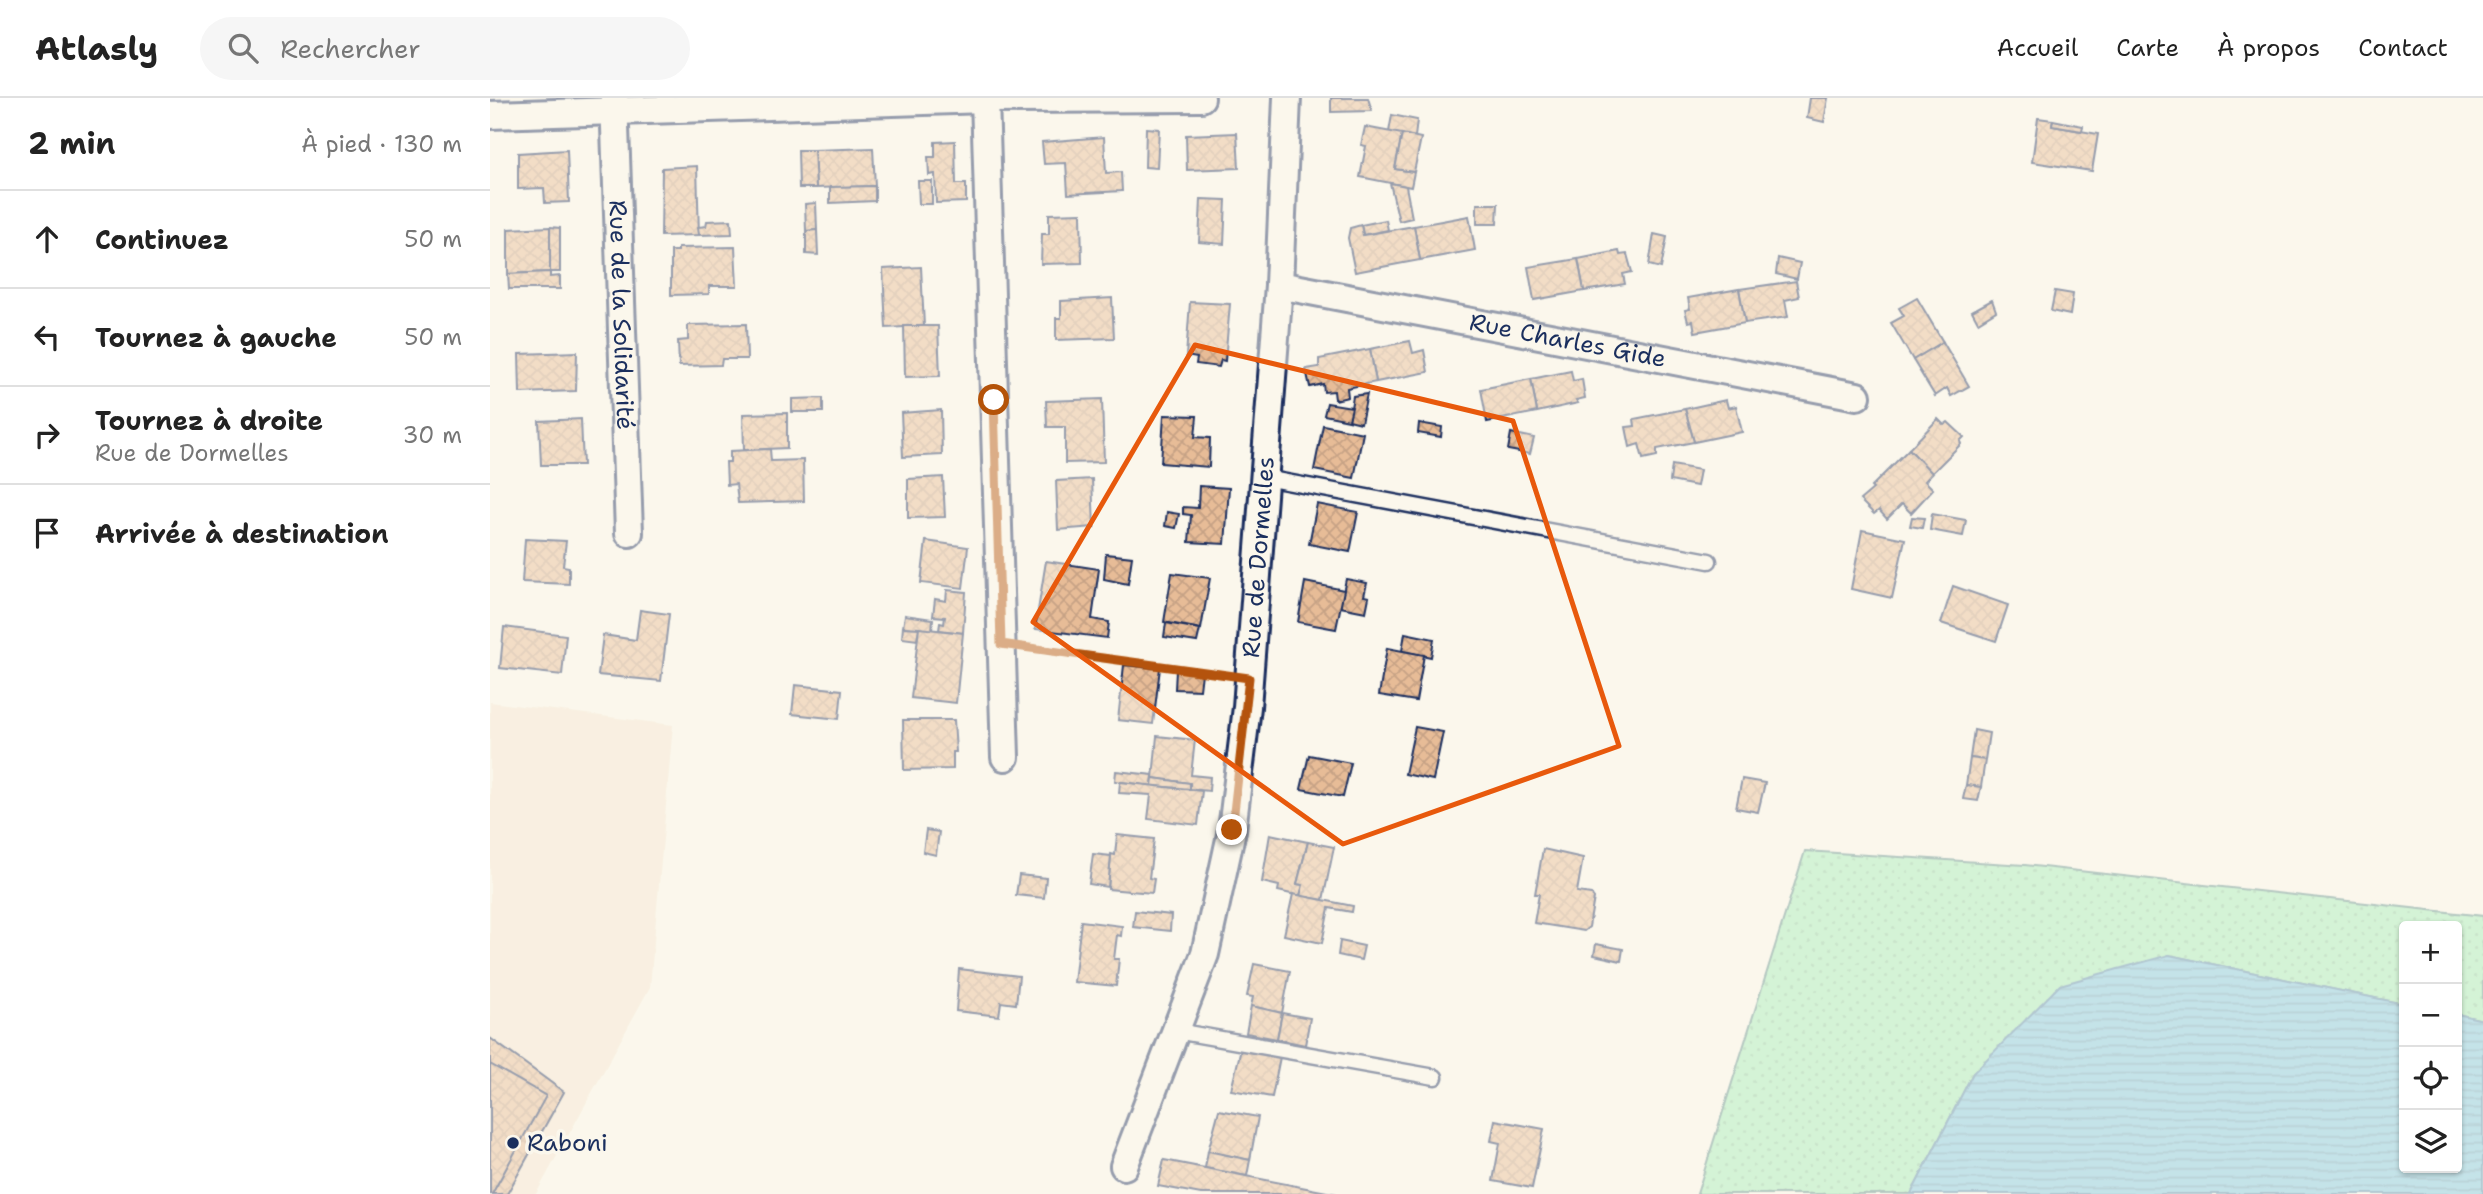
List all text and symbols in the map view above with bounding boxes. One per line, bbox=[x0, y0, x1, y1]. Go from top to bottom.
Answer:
search box bbox=[200, 17, 690, 80]
text: Atlasly bbox=[35, 26, 158, 71]
icon: search bbox=[224, 29, 262, 67]
text: Rechercher bbox=[280, 31, 421, 66]
text: Accueil bbox=[1997, 32, 2078, 64]
text: Carte bbox=[2116, 32, 2179, 64]
text: À propos bbox=[2217, 32, 2320, 64]
text: Contact bbox=[2358, 32, 2448, 64]
text: 2 min bbox=[28, 123, 115, 164]
text: À pied · 130 m bbox=[301, 129, 462, 159]
street label: Rue de la Solidarité bbox=[602, 199, 641, 430]
icon: ahead bbox=[28, 220, 66, 258]
text: Continuez bbox=[95, 222, 229, 257]
text: 50 m bbox=[404, 224, 462, 254]
street label: Rue Charles Gide bbox=[1467, 306, 1669, 375]
icon: left bbox=[28, 318, 66, 356]
text: Tournez à gauche bbox=[95, 320, 337, 355]
text: 50 m bbox=[404, 322, 462, 352]
route start bbox=[978, 384, 1009, 415]
text: Tournez à droite bbox=[95, 403, 323, 438]
icon: right bbox=[28, 416, 66, 454]
text: 30 m bbox=[403, 420, 462, 450]
text: Rue de Dormelles bbox=[95, 438, 289, 468]
street label: Rue de Dormelles bbox=[1235, 455, 1282, 659]
icon: arrive bbox=[28, 514, 66, 552]
text: Arrivée à destination bbox=[95, 516, 389, 551]
route end bbox=[1216, 814, 1247, 845]
map controls bbox=[2399, 921, 2462, 1173]
button: + bbox=[2399, 921, 2462, 984]
button: − bbox=[2399, 984, 2462, 1047]
button: locate bbox=[2399, 1047, 2462, 1110]
button: layers bbox=[2399, 1110, 2462, 1173]
place label: Raboni bbox=[527, 1127, 608, 1159]
marker: Raboni bbox=[505, 1135, 521, 1151]

